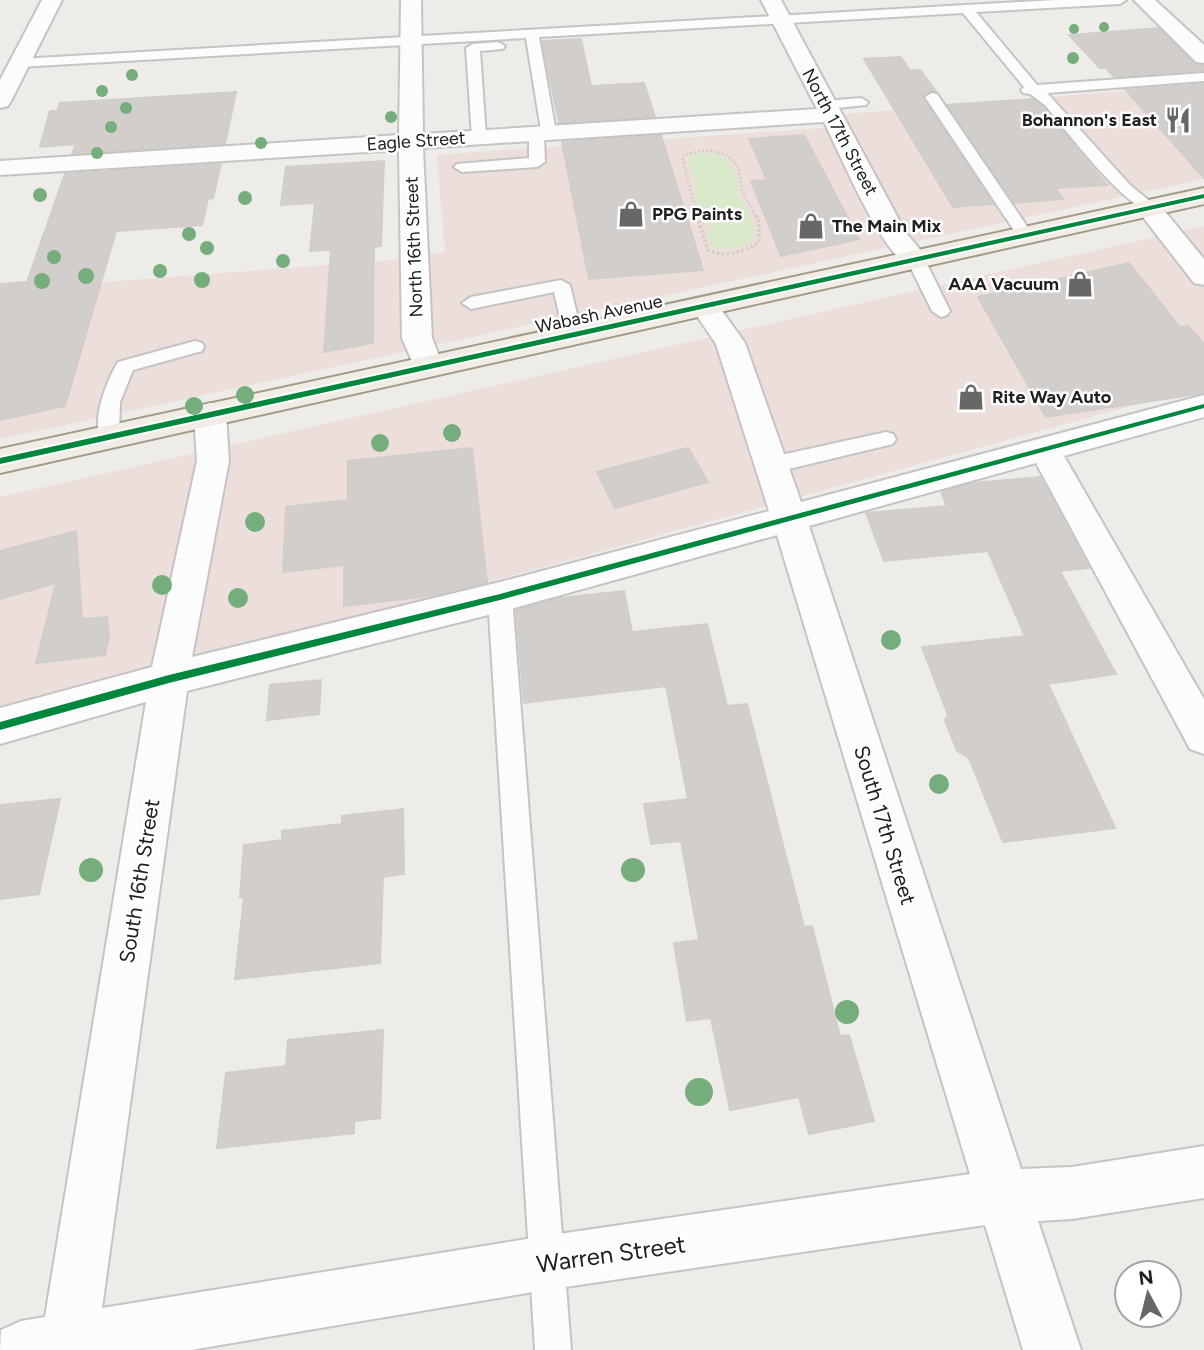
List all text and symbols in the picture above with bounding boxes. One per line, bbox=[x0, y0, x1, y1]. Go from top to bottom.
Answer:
street label: North 17th Street bbox=[797, 65, 883, 199]
restaurant icon: Bohannon's East bbox=[1163, 105, 1193, 135]
place label: Bohannon's East bbox=[1022, 109, 1157, 131]
street label: Eagle Street bbox=[366, 127, 466, 155]
street label: North 16th Street bbox=[401, 176, 427, 318]
shop icon: PPG Paints bbox=[616, 199, 646, 229]
place label: PPG Paints bbox=[652, 203, 743, 225]
shop icon: The Main Mix bbox=[796, 211, 826, 241]
place label: The Main Mix bbox=[832, 215, 941, 237]
shop icon: AAA Vacuum bbox=[1065, 269, 1095, 299]
place label: AAA Vacuum bbox=[948, 273, 1059, 295]
street label: Wabash Avenue bbox=[534, 290, 665, 338]
shop icon: Rite Way Auto bbox=[956, 382, 986, 412]
place label: Rite Way Auto bbox=[992, 386, 1111, 408]
street label: South 17th Street bbox=[849, 742, 921, 908]
street label: South 16th Street bbox=[114, 797, 164, 965]
street label: Warren Street bbox=[535, 1229, 687, 1279]
north arrow bbox=[1113, 1259, 1183, 1329]
text: N bbox=[1137, 1265, 1155, 1290]

